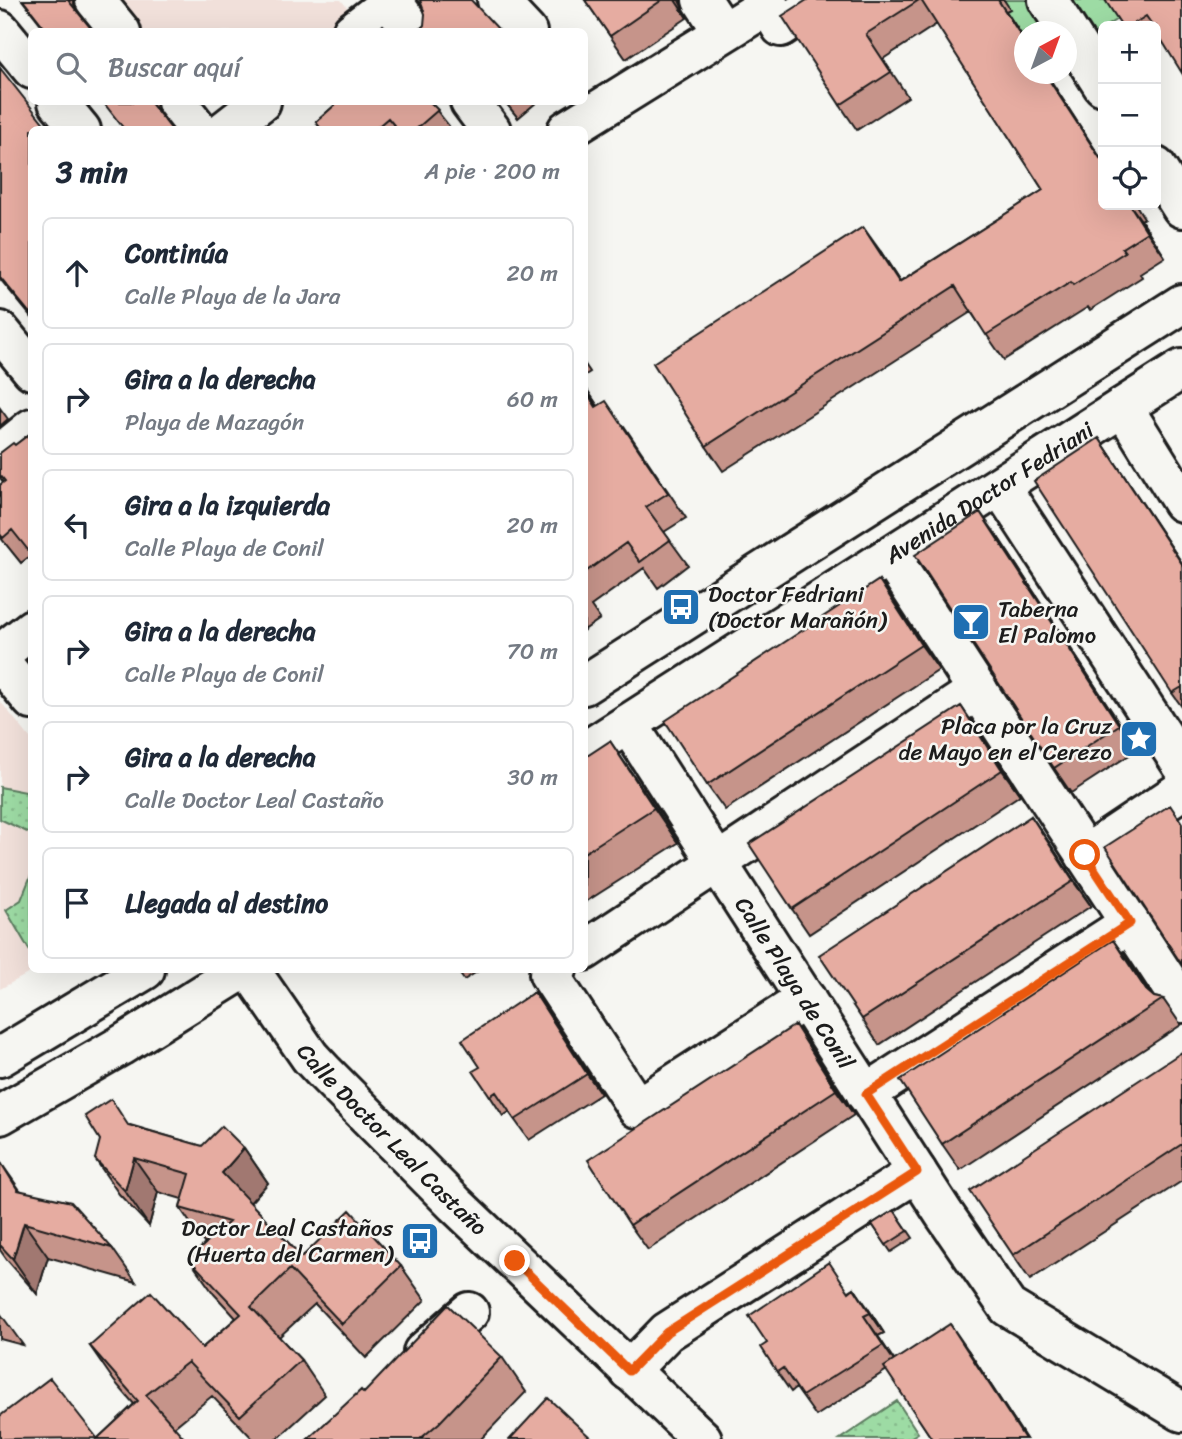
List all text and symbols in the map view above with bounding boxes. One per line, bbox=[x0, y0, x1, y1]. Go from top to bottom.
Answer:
north arrow bbox=[1014, 21, 1077, 84]
map controls bbox=[1098, 21, 1161, 210]
button: + bbox=[1098, 21, 1161, 84]
search box bbox=[28, 28, 588, 105]
text: Buscar aquí bbox=[108, 44, 241, 90]
icon: search bbox=[52, 48, 90, 86]
button: − bbox=[1098, 84, 1161, 147]
text: 3 min bbox=[56, 145, 128, 199]
button: locate bbox=[1098, 147, 1161, 210]
text: A pie · 200 m bbox=[425, 151, 560, 192]
text: Continúa bbox=[125, 230, 228, 276]
text: 20 m bbox=[507, 253, 558, 294]
icon: ahead bbox=[58, 254, 96, 292]
text: Calle Playa de la Jara bbox=[125, 276, 340, 317]
text: Gira a la derecha bbox=[125, 356, 316, 402]
text: 60 m bbox=[507, 379, 558, 420]
icon: right bbox=[58, 380, 96, 418]
text: Playa de Mazagón bbox=[125, 402, 304, 443]
street label: Avenida Doctor Fedriani bbox=[875, 410, 1103, 576]
text: Gira a la izquierda bbox=[125, 482, 330, 528]
text: 20 m bbox=[507, 505, 558, 546]
icon: left bbox=[58, 506, 96, 544]
text: Calle Playa de Conil bbox=[125, 528, 324, 569]
place label: Doctor Fedriani (Doctor Marañón) bbox=[708, 574, 888, 641]
bus stop icon: Doctor Fedriani (Doctor Marañón) bbox=[660, 586, 702, 628]
place label: Taberna El Palomo bbox=[998, 589, 1096, 656]
bar icon: Taberna El Palomo bbox=[950, 601, 992, 643]
text: Gira a la derecha bbox=[125, 608, 316, 654]
text: 70 m bbox=[507, 631, 558, 672]
icon: right bbox=[58, 632, 96, 670]
text: Calle Playa de Conil bbox=[125, 654, 324, 695]
place label: Placa por la Cruz de Mayo en el Cerezo bbox=[899, 706, 1113, 773]
place icon: Placa por la Cruz de Mayo en el Cerezo bbox=[1118, 718, 1160, 760]
text: Gira a la derecha bbox=[125, 734, 316, 780]
text: 30 m bbox=[507, 757, 558, 798]
icon: right bbox=[58, 758, 96, 796]
text: Calle Doctor Leal Castaño bbox=[125, 780, 384, 821]
route start bbox=[1069, 839, 1100, 870]
text: Llegada al destino bbox=[125, 880, 328, 926]
icon: arrive bbox=[58, 884, 96, 922]
street label: Calle Playa de Conil bbox=[723, 888, 866, 1078]
street label: Calle Doctor Leal Castaño bbox=[285, 1035, 497, 1246]
place label: Doctor Leal Castaños (Huerta del Carmen) bbox=[181, 1208, 395, 1275]
bus stop icon: Doctor Leal Castaños (Huerta del Carmen) bbox=[399, 1220, 441, 1262]
route end bbox=[499, 1245, 530, 1276]

